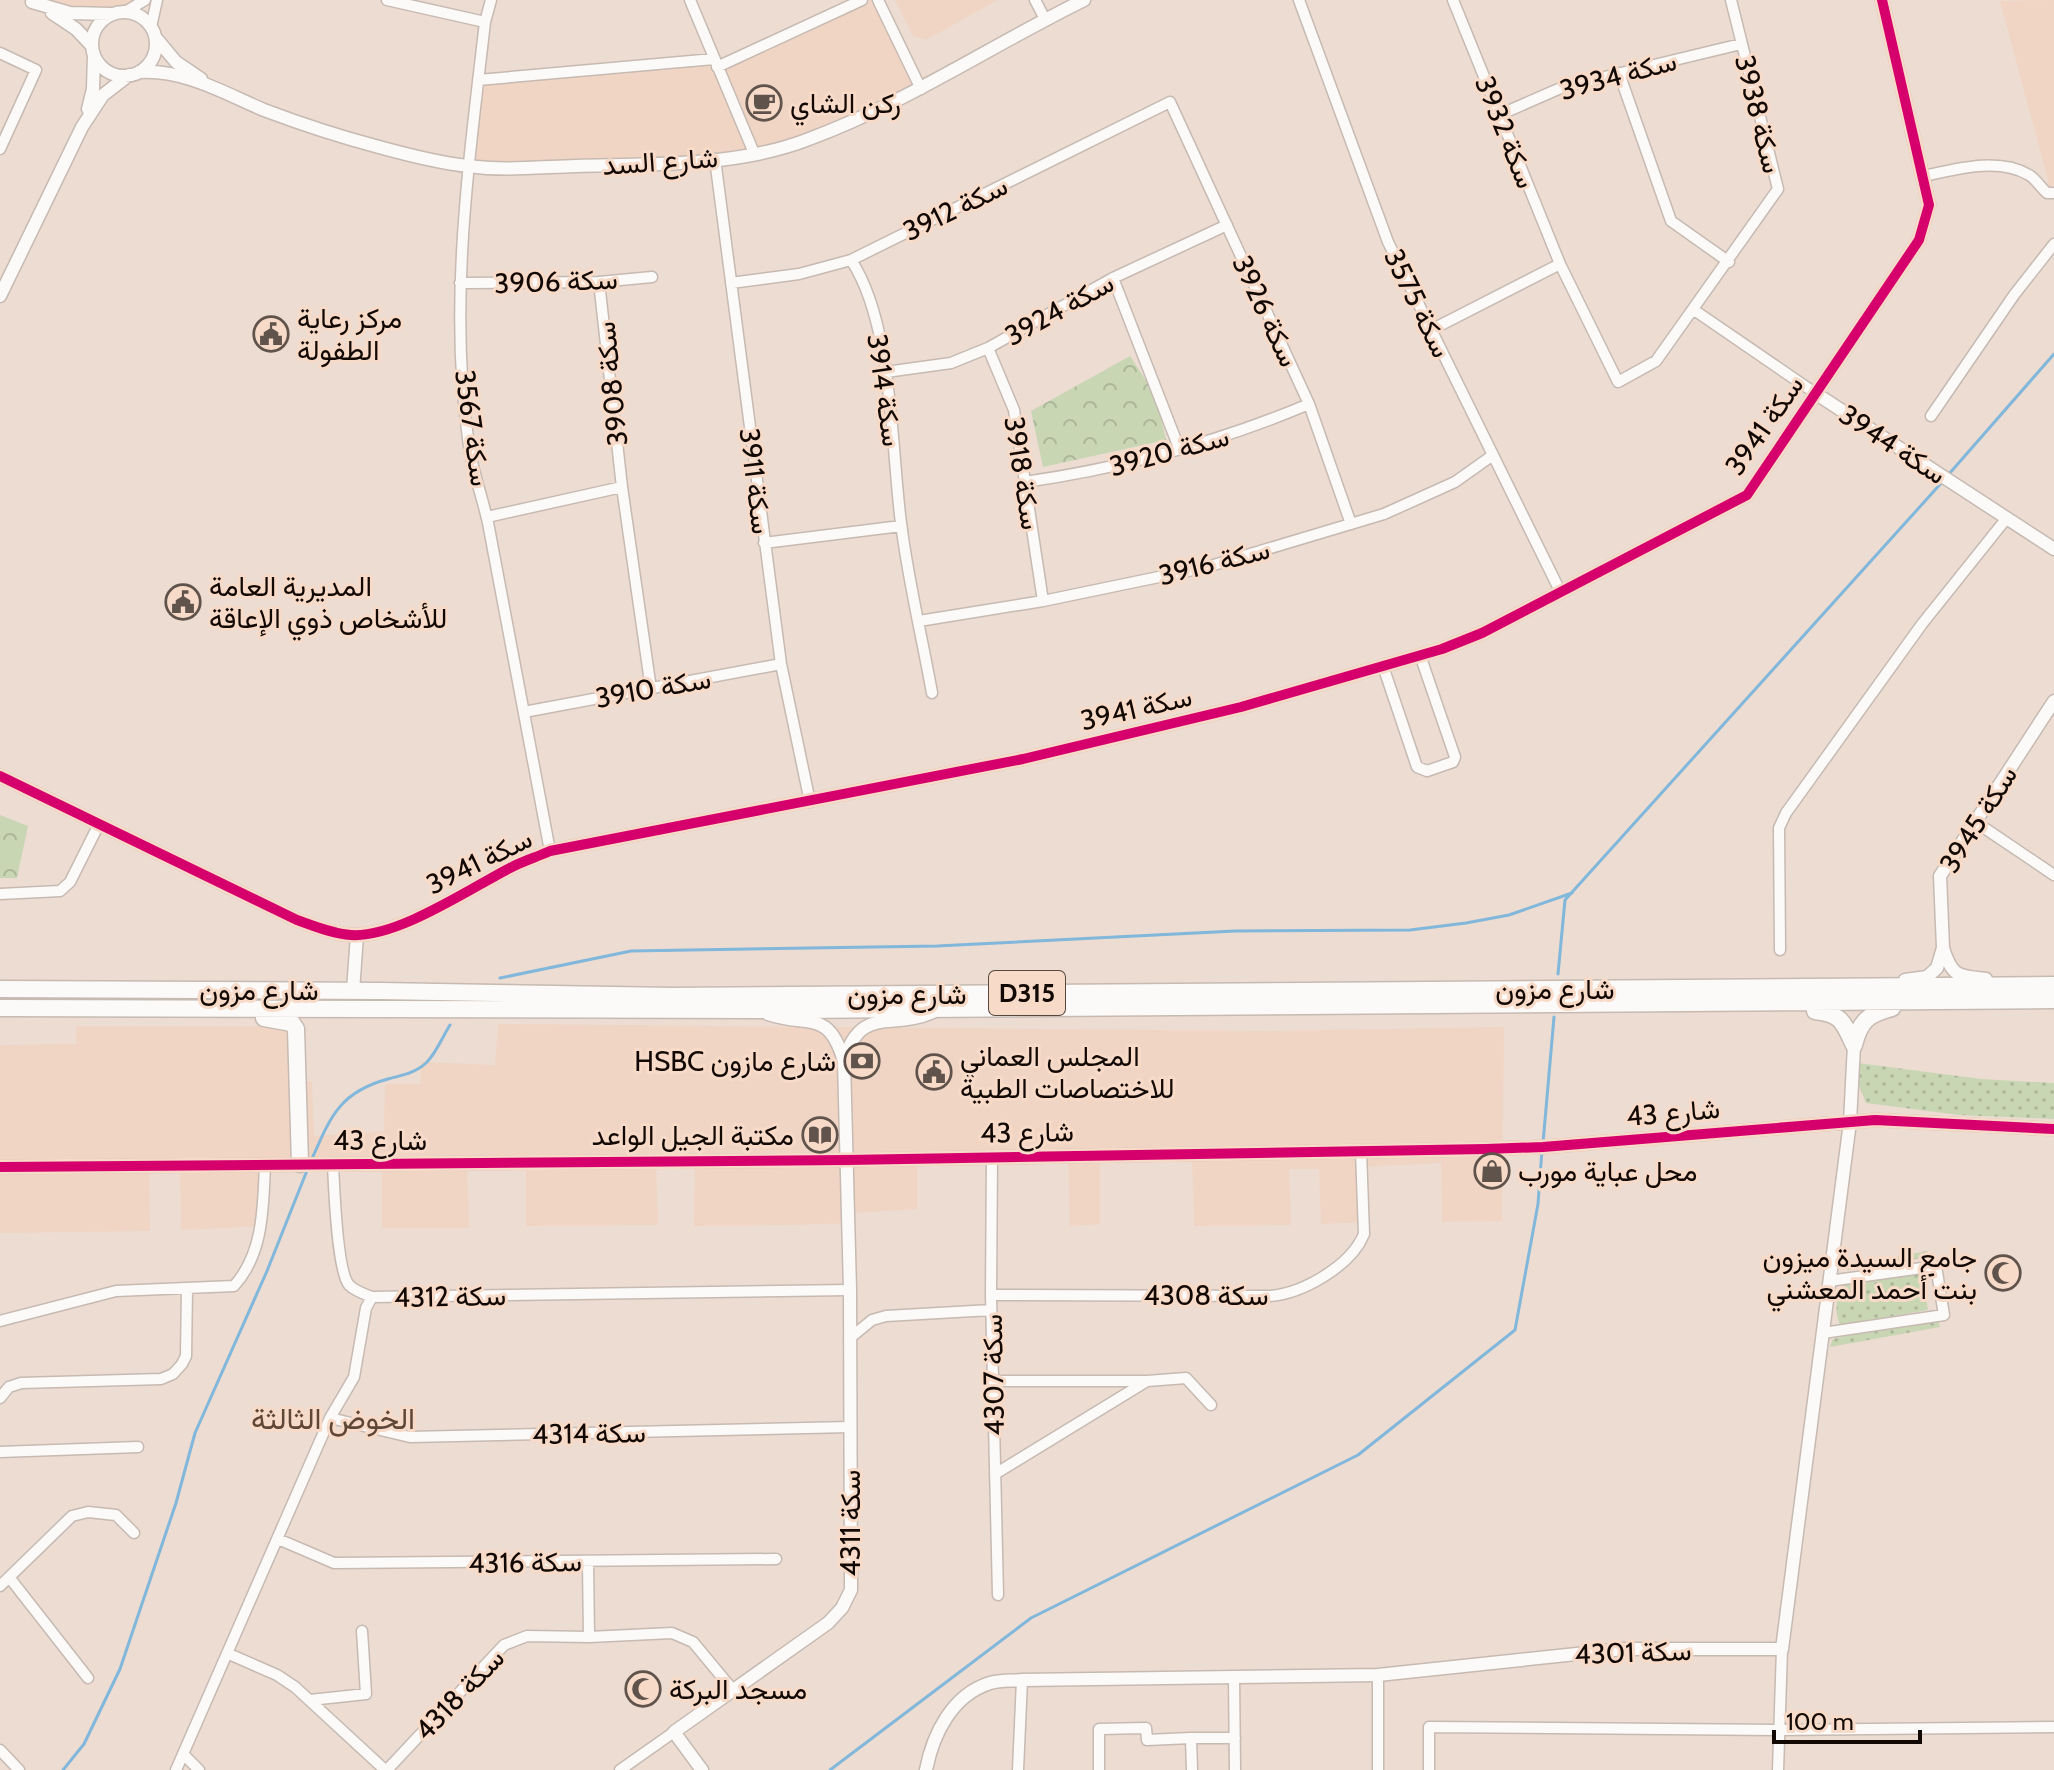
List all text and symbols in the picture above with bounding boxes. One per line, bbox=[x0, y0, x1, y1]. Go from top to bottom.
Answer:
street label: سكة 3934 bbox=[1556, 43, 1680, 107]
street label: سكة 3938 bbox=[1728, 51, 1790, 177]
street label: سكة 3932 bbox=[1468, 71, 1544, 193]
cafe icon: ركن الشاي bbox=[745, 84, 783, 122]
place label: ركن الشاي bbox=[790, 86, 901, 126]
street label: شارع السد bbox=[601, 140, 719, 184]
street label: سكة 3912 bbox=[897, 168, 1013, 248]
street label: سكة 3575 bbox=[1377, 243, 1459, 363]
street label: سكة 3926 bbox=[1225, 250, 1307, 372]
street label: سكة 3906 bbox=[494, 262, 618, 300]
street label: سكة 3924 bbox=[999, 265, 1119, 353]
place label: مركز رعاية الطفولة bbox=[297, 301, 402, 368]
public building icon: مركز رعاية الطفولة bbox=[252, 315, 290, 353]
street label: سكة 3908 bbox=[588, 320, 634, 448]
street label: سكة 3914 bbox=[860, 331, 910, 449]
street label: سكة 3567 bbox=[448, 368, 498, 488]
street label: سكة 3941 bbox=[1718, 369, 1810, 481]
street label: سكة 3944 bbox=[1833, 397, 1953, 491]
street label: سكة 3918 bbox=[997, 414, 1049, 532]
street label: سكة 3920 bbox=[1105, 419, 1233, 483]
street label: سكة 3911 bbox=[733, 426, 779, 536]
street label: سكة 3916 bbox=[1155, 532, 1273, 592]
place label: المديرية العامة للأشخاص ذوي الإعاقة bbox=[209, 569, 447, 641]
public building icon: المديرية العامة للأشخاص ذوي الإعاقة bbox=[164, 583, 202, 621]
street label: سكة 3910 bbox=[592, 661, 714, 715]
street label: سكة 3941 bbox=[1077, 679, 1195, 737]
street label: سكة 3945 bbox=[1932, 759, 2024, 879]
street label: سكة 3941 bbox=[421, 821, 537, 901]
road number: D315 bbox=[989, 971, 1065, 1015]
street label: شارع مزون bbox=[1495, 972, 1615, 1008]
street label: شارع مزون bbox=[199, 973, 319, 1009]
street label: شارع مزون bbox=[847, 977, 967, 1013]
place label: المجلس العماني للاختصاصات الطبية bbox=[960, 1039, 1175, 1105]
bank icon: HSBC شارع مازون bbox=[843, 1042, 881, 1080]
place label: HSBC شارع مازون bbox=[634, 1044, 836, 1080]
public building icon: المجلس العماني للاختصاصات الطبية bbox=[915, 1053, 953, 1091]
street label: شارع 43 bbox=[1625, 1091, 1721, 1135]
street label: شارع 43 bbox=[980, 1114, 1074, 1152]
library icon: مكتبة الجيل الواعد bbox=[801, 1116, 839, 1154]
place label: مكتبة الجيل الواعد bbox=[591, 1118, 794, 1153]
street label: شارع 43 bbox=[333, 1123, 427, 1159]
shop icon: محل عباية مورب bbox=[1473, 1152, 1511, 1190]
place label: محل عباية مورب bbox=[1518, 1154, 1698, 1189]
place label: جامع السيدة ميزون بنت أحمد المعشني bbox=[1762, 1240, 1977, 1312]
mosque icon: جامع السيدة ميزون بنت أحمد المعشني bbox=[1984, 1254, 2022, 1292]
street label: سكة 4312 bbox=[394, 1278, 506, 1314]
street label: سكة 4308 bbox=[1143, 1278, 1269, 1312]
street label: سكة 4307 bbox=[975, 1314, 1011, 1436]
district label: الخوض الثالثة bbox=[251, 1400, 415, 1437]
street label: سكة 4314 bbox=[532, 1415, 646, 1451]
street label: سكة 4311 bbox=[833, 1470, 867, 1576]
street label: سكة 4316 bbox=[468, 1544, 582, 1580]
street label: سكة 4301 bbox=[1574, 1633, 1692, 1671]
street label: سكة 4318 bbox=[407, 1641, 511, 1747]
mosque icon: مسجد البركة bbox=[624, 1670, 662, 1708]
place label: مسجد البركة bbox=[669, 1672, 807, 1707]
scale bar bbox=[1774, 1694, 1920, 1744]
text: 100 m bbox=[1786, 1707, 1854, 1736]

